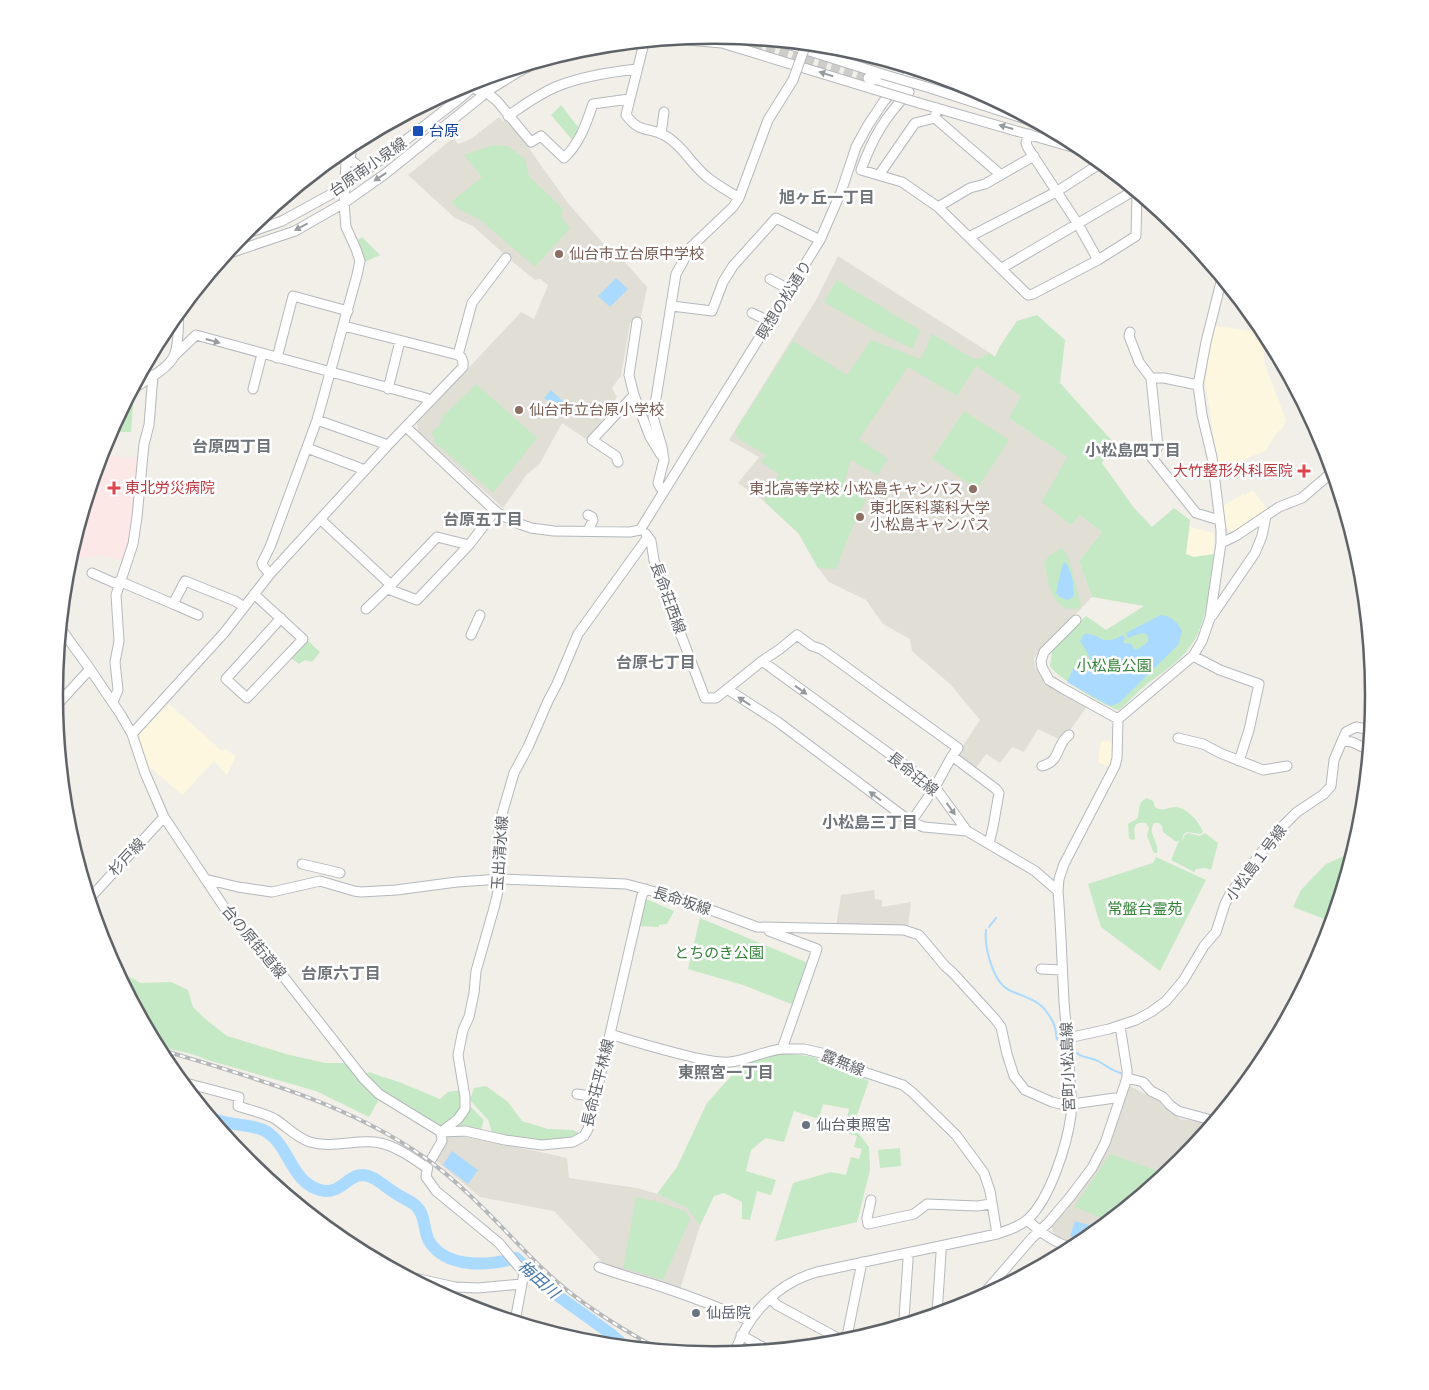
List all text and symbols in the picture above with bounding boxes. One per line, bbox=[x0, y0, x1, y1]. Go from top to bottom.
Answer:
one-way arrow bbox=[818, 70, 833, 78]
place label: 台原 bbox=[429, 122, 459, 140]
one-way arrow bbox=[998, 123, 1013, 131]
marker: 台原 bbox=[411, 124, 425, 138]
street label: 台原南小泉線 bbox=[326, 134, 410, 200]
one-way arrow bbox=[373, 173, 387, 182]
district label: 旭ヶ丘一丁目 bbox=[779, 188, 875, 207]
one-way arrow bbox=[294, 223, 309, 231]
place label: 仙台市立台原中学校 bbox=[569, 245, 704, 263]
marker: 仙台市立台原中学校 bbox=[553, 248, 565, 260]
street label: 瞑想の松通り bbox=[753, 257, 815, 343]
one-way arrow bbox=[206, 337, 221, 345]
place label: 仙台市立台原小学校 bbox=[529, 401, 664, 419]
marker: 仙台市立台原小学校 bbox=[513, 404, 525, 416]
district label: 台原四丁目 bbox=[192, 437, 272, 456]
district label: 小松島四丁目 bbox=[1085, 441, 1181, 460]
place label: 大竹整形外科医院 bbox=[1173, 462, 1293, 480]
marker: 大竹整形外科医院 bbox=[1297, 464, 1311, 478]
place label: 東北労災病院 bbox=[125, 479, 215, 497]
place label: 東北高等学校 小松島キャンパス bbox=[749, 480, 963, 498]
marker: 東北労災病院 bbox=[107, 481, 121, 495]
marker: 東北高等学校 小松島キャンパス bbox=[967, 483, 979, 495]
place label: 東北医科薬科大学 小松島キャンパス bbox=[870, 499, 990, 534]
district label: 台原五丁目 bbox=[443, 510, 523, 529]
marker: 東北医科薬科大学 小松島キャンパス bbox=[854, 511, 866, 523]
street label: 長命荘西線 bbox=[647, 560, 689, 636]
district label: 台原七丁目 bbox=[616, 653, 696, 672]
park label: 小松島公園 bbox=[1076, 657, 1152, 675]
one-way arrow bbox=[794, 685, 808, 695]
one-way arrow bbox=[737, 696, 751, 706]
street label: 長命荘線 bbox=[884, 748, 942, 800]
one-way arrow bbox=[868, 791, 882, 801]
one-way arrow bbox=[946, 802, 956, 816]
district label: 小松島三丁目 bbox=[822, 813, 918, 832]
street label: 玉出清水線 bbox=[488, 815, 512, 891]
street label: 小松島１号線 bbox=[1222, 822, 1290, 904]
street label: 杉戸線 bbox=[105, 834, 149, 880]
street label: 長命坂線 bbox=[651, 883, 713, 919]
park label: 常盤台霊苑 bbox=[1107, 900, 1183, 918]
street label: 台の原街道線 bbox=[218, 902, 290, 982]
park label: とちのき公園 bbox=[674, 944, 764, 962]
district label: 台原六丁目 bbox=[301, 964, 381, 983]
street label: 宮町小松島線 bbox=[1057, 1022, 1079, 1112]
street label: 長命荘平林線 bbox=[578, 1037, 618, 1129]
street label: 露無線 bbox=[819, 1046, 867, 1080]
district label: 東照宮一丁目 bbox=[678, 1063, 774, 1082]
place label: 仙台東照宮 bbox=[816, 1116, 891, 1134]
marker: 仙台東照宮 bbox=[800, 1119, 812, 1131]
water label: 梅田川 bbox=[514, 1256, 565, 1304]
place label: 仙岳院 bbox=[706, 1304, 751, 1322]
marker: 仙岳院 bbox=[690, 1307, 702, 1319]

